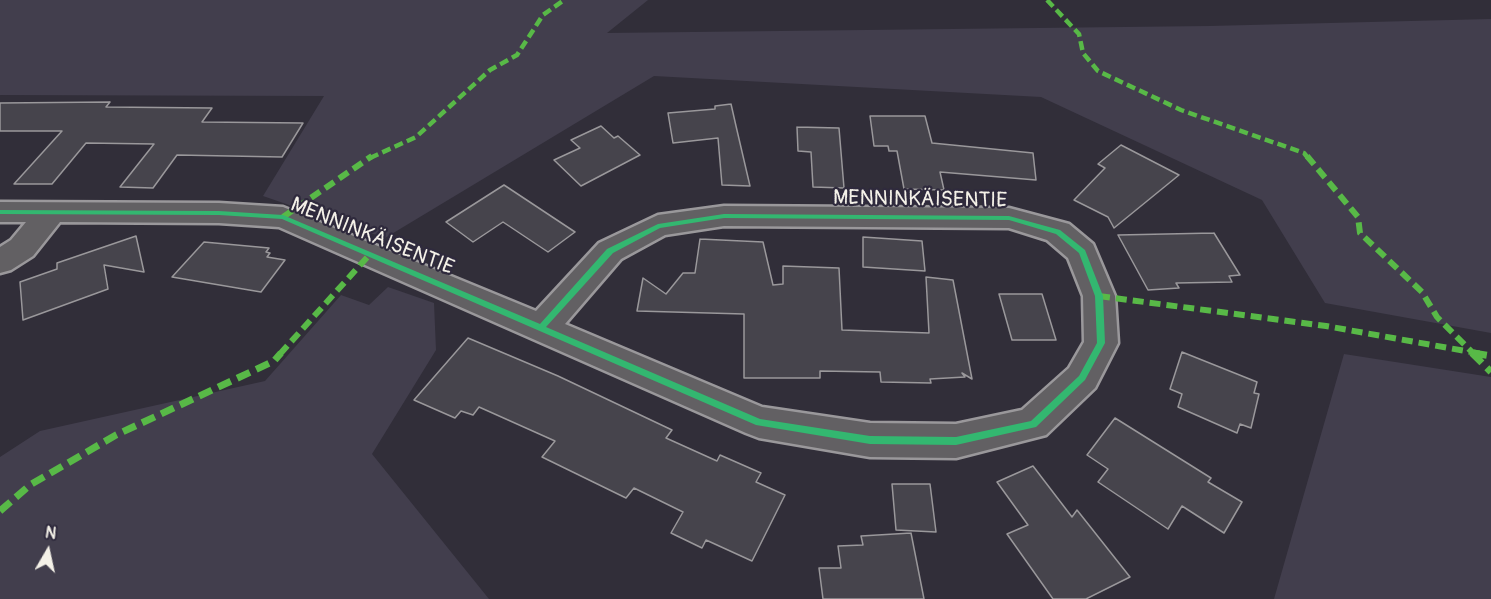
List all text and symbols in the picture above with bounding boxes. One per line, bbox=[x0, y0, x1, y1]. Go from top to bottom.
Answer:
street label: MENNINKÄISENTIE bbox=[833, 186, 1007, 214]
street label: MENNINKÄISENTIE bbox=[287, 193, 457, 281]
north arrow bbox=[18, 521, 78, 581]
text: N bbox=[44, 522, 58, 544]

